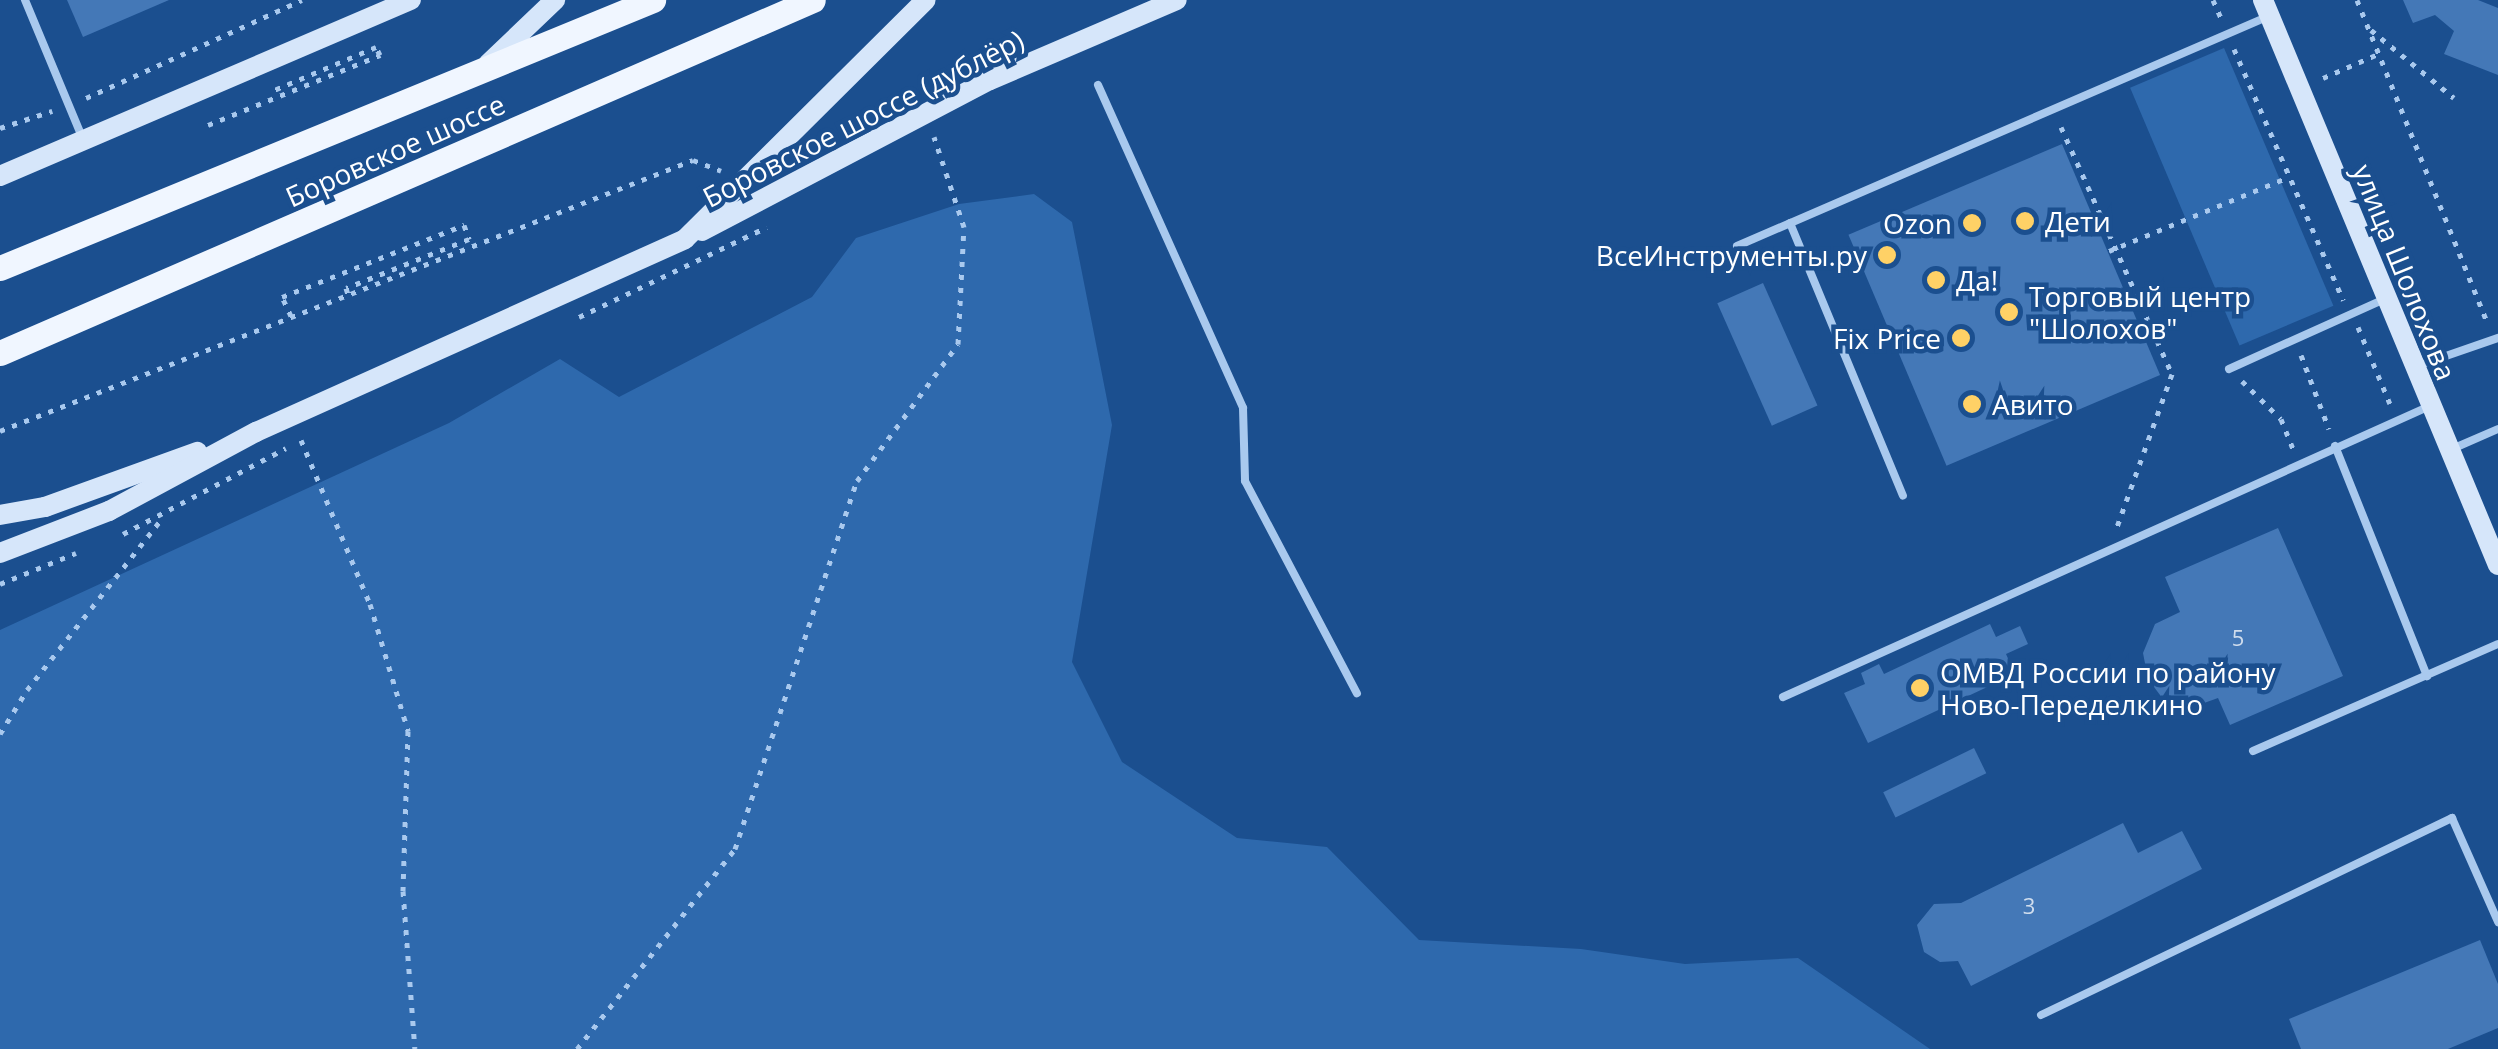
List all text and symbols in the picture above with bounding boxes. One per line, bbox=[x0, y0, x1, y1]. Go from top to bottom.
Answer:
street label: Боровское шоссе (дублёр) bbox=[697, 22, 1029, 214]
street label: Боровское шоссе bbox=[280, 87, 510, 213]
street label: улица Шолохова bbox=[2346, 159, 2464, 385]
place label: Дети bbox=[2045, 204, 2111, 238]
place label: Ozon bbox=[1883, 206, 1952, 240]
marker: Дети bbox=[2014, 210, 2036, 232]
marker: Ozon bbox=[1961, 212, 1983, 234]
place label: ВсеИнструменты.ру bbox=[1596, 238, 1867, 272]
marker: ВсеИнструменты.ру bbox=[1876, 244, 1898, 266]
place label: Да! bbox=[1956, 263, 1998, 297]
marker: Да! bbox=[1925, 269, 1947, 291]
place label: Торговый центр "Шолохов" bbox=[2029, 279, 2251, 345]
marker: Торговый центр "Шолохов" bbox=[1998, 301, 2020, 323]
place label: Fix Price bbox=[1833, 321, 1941, 355]
marker: Fix Price bbox=[1950, 327, 1972, 349]
place label: Авито bbox=[1992, 387, 2074, 421]
marker: Авито bbox=[1961, 393, 1983, 415]
house number: 5 bbox=[2232, 625, 2244, 651]
place label: ОМВД России по району Ново-Переделкино bbox=[1940, 655, 2275, 721]
marker: ОМВД России по району Ново-Переделкино bbox=[1909, 677, 1931, 699]
house number: 3 bbox=[2023, 893, 2035, 919]

